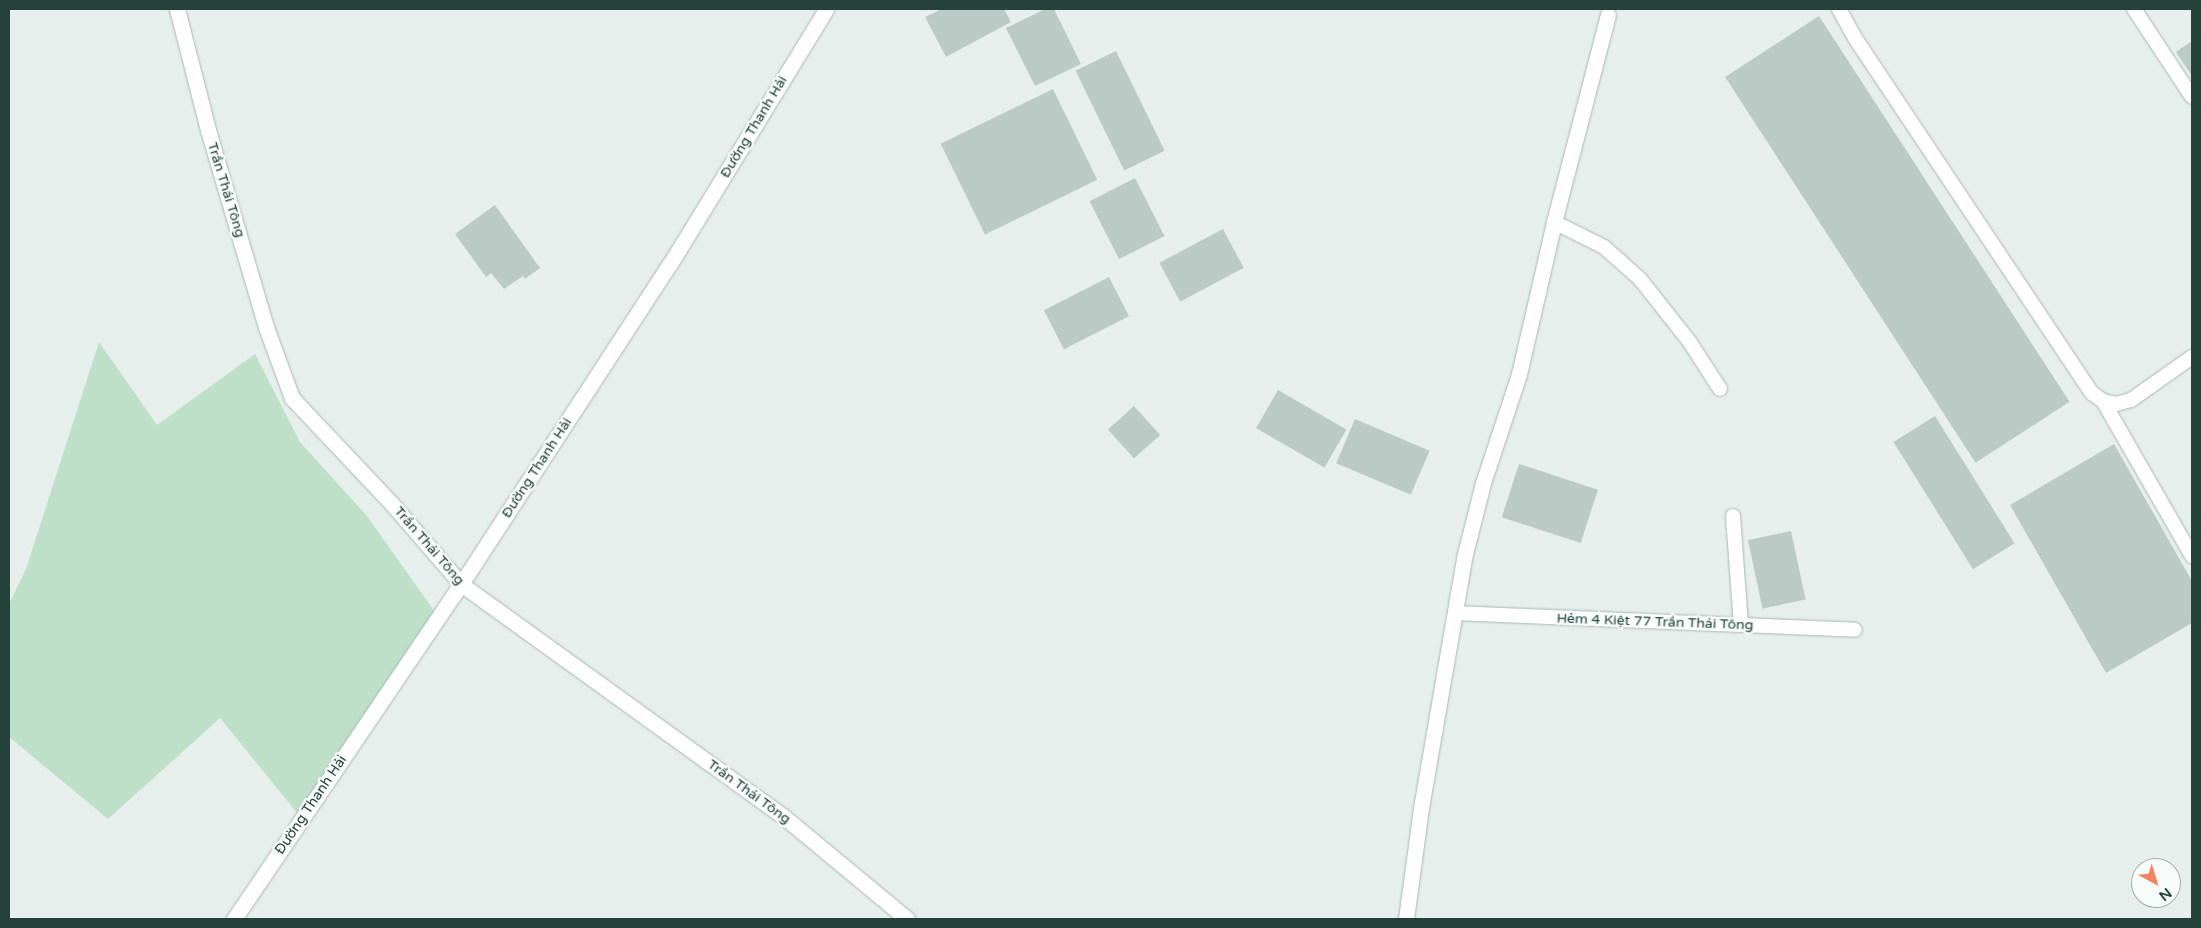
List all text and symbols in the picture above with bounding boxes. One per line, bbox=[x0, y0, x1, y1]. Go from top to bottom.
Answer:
street label: Đường Thanh Hải bbox=[717, 73, 791, 181]
street label: Trần Thái Tông bbox=[204, 140, 248, 240]
street label: Đường Thanh Hải bbox=[498, 415, 576, 521]
street label: Trần Thái Tông bbox=[390, 503, 468, 589]
street label: Hẻm 4 Kiệt 77 Trần Thái Tông bbox=[1556, 610, 1754, 634]
street label: Đường Thanh Hải bbox=[272, 752, 350, 858]
street label: Trần Thái Tông bbox=[704, 756, 794, 828]
north arrow bbox=[2131, 858, 2181, 908]
text: N bbox=[2155, 884, 2175, 904]

